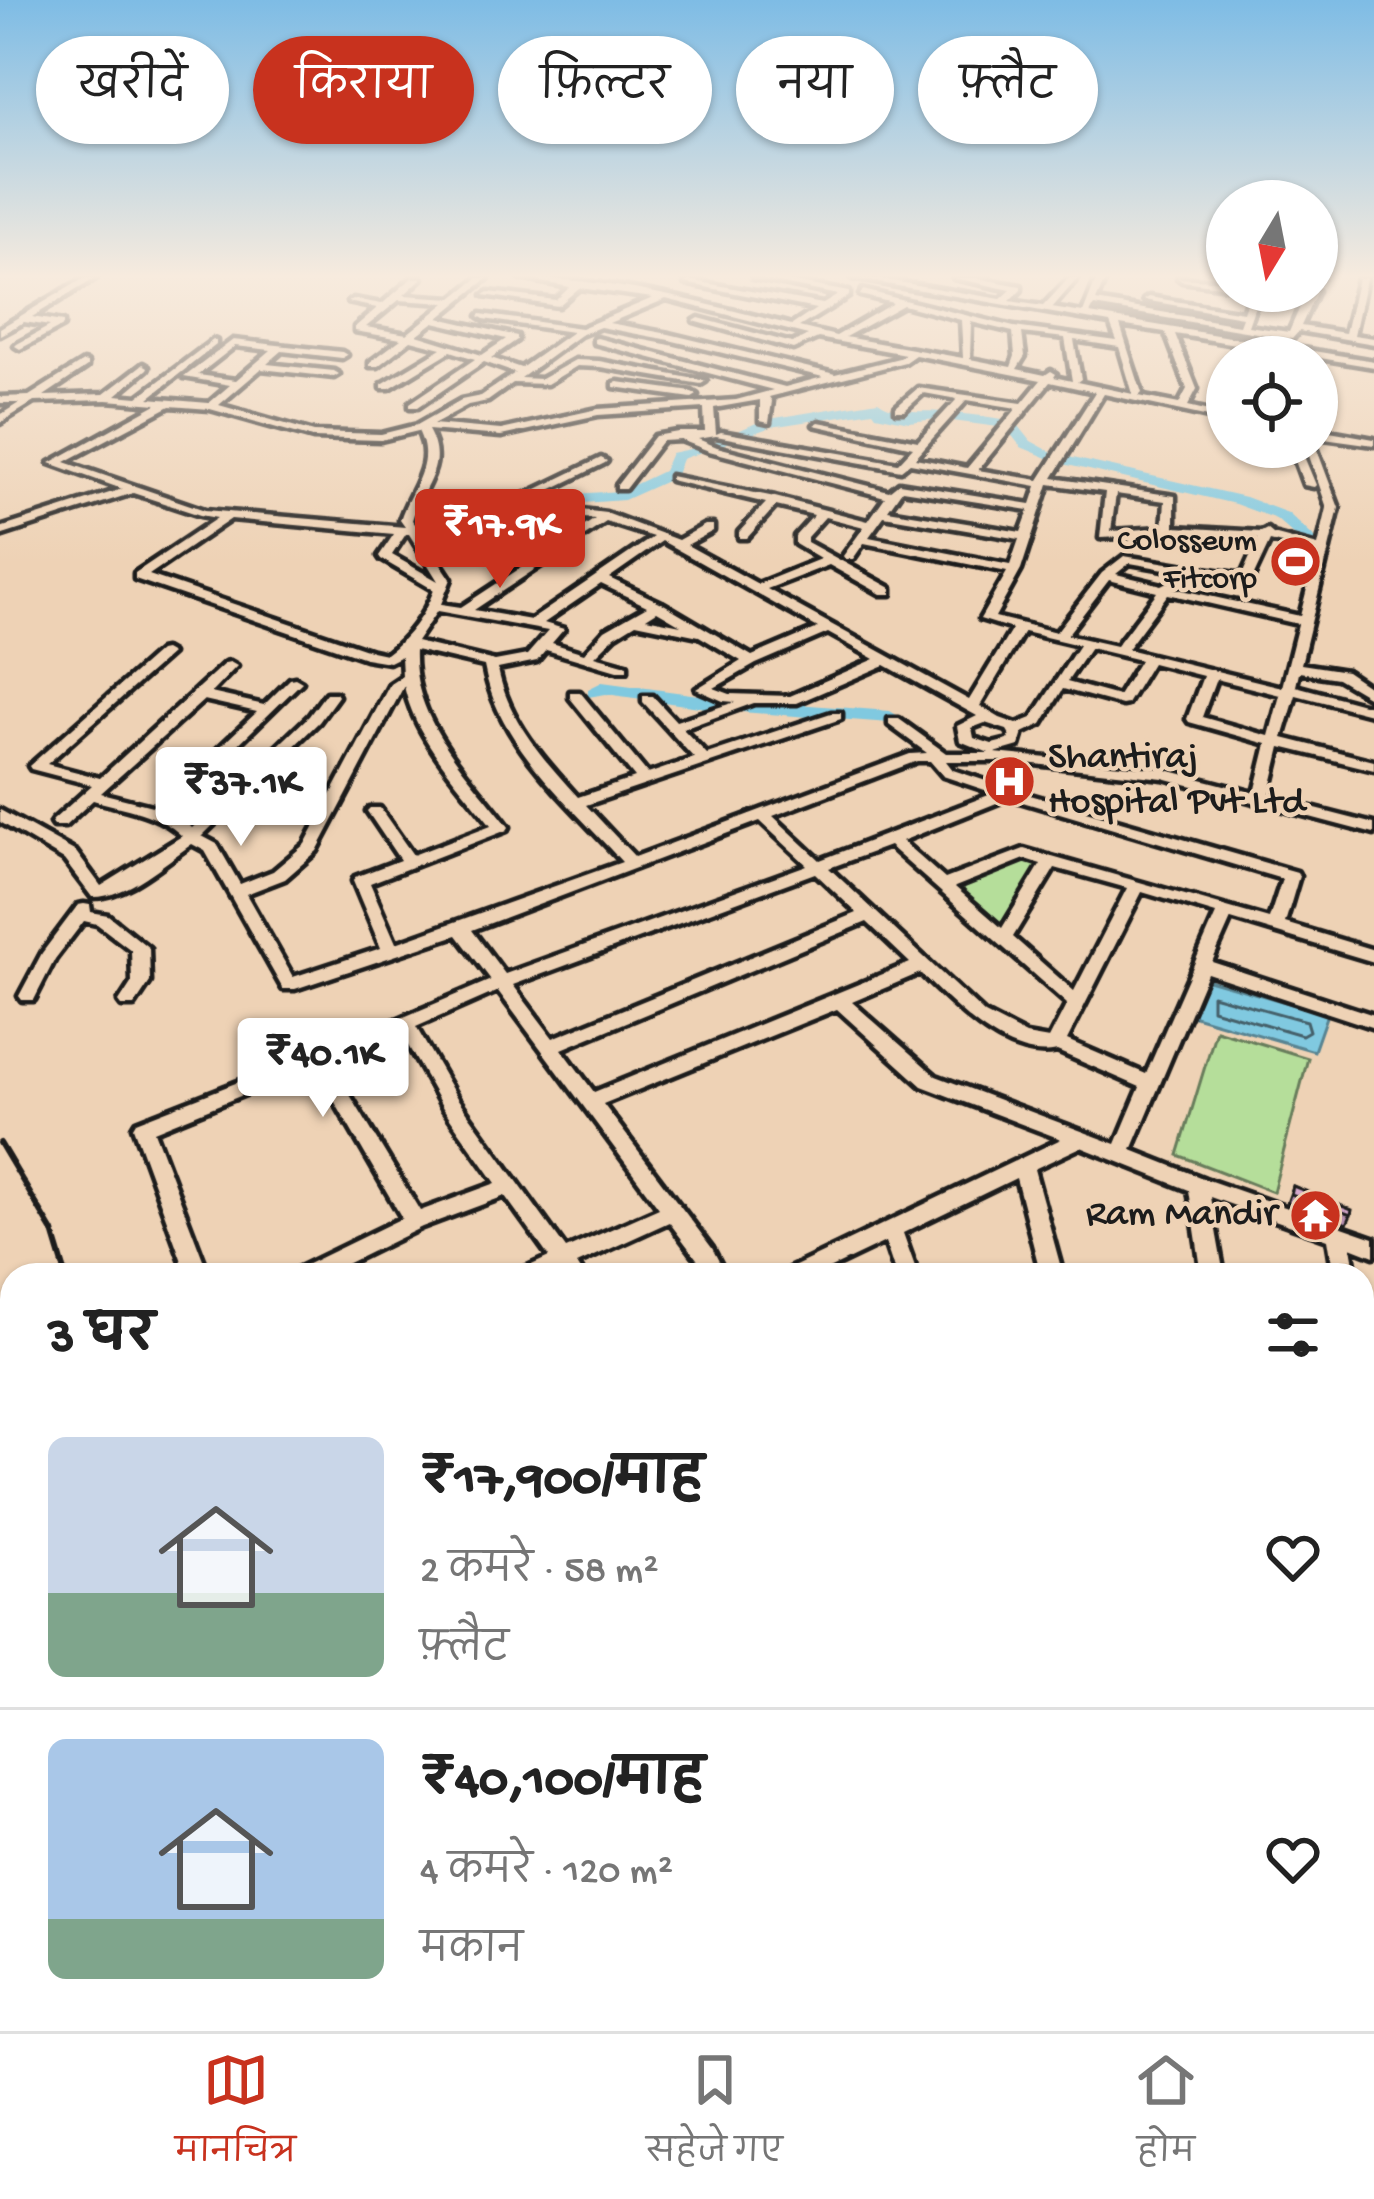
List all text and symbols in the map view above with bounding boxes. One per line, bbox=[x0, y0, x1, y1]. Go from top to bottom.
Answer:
chip: खरीदें bbox=[36, 36, 229, 144]
chip: किराया bbox=[253, 36, 474, 144]
chip: फ़िल्टर bbox=[498, 36, 712, 144]
chip: नया bbox=[736, 36, 894, 144]
chip: फ़्लैट bbox=[918, 36, 1098, 144]
north arrow bbox=[1206, 180, 1338, 312]
map controls bbox=[1206, 180, 1338, 468]
button: locate bbox=[1206, 336, 1338, 468]
pin: ₹17.9K bbox=[402, 489, 598, 591]
text: ₹17.9K bbox=[442, 505, 558, 551]
place label: Colosseum Fitcorp bbox=[1117, 524, 1257, 600]
sports icon: Colosseum Fitcorp bbox=[1268, 534, 1324, 590]
place label: Shantiraj Hospital Pvt Ltd bbox=[1048, 736, 1308, 827]
pin: ₹37.1K bbox=[143, 747, 339, 849]
hospital icon: Shantiraj Hospital Pvt Ltd bbox=[981, 753, 1037, 809]
text: ₹37.1K bbox=[183, 763, 299, 809]
pin: ₹40.1K bbox=[225, 1018, 421, 1120]
text: ₹40.1K bbox=[265, 1034, 381, 1080]
temple icon: Ram Mandir bbox=[1288, 1188, 1344, 1244]
place label: Ram Mandir bbox=[1086, 1193, 1280, 1239]
icon: filters bbox=[1260, 1302, 1326, 1368]
text: 3 घर bbox=[48, 1310, 154, 1370]
text: ₹17,900/माह bbox=[420, 1453, 704, 1513]
icon: home bbox=[144, 1485, 288, 1629]
icon: heart bbox=[1260, 1524, 1326, 1590]
text: 2 कमरे · 58 m² bbox=[420, 1550, 658, 1596]
text: फ़्लैट bbox=[420, 1629, 509, 1675]
text: ₹40,100/माह bbox=[420, 1754, 705, 1814]
icon: home bbox=[144, 1787, 288, 1931]
icon: heart bbox=[1260, 1826, 1326, 1892]
text: 4 कमरे · 120 m² bbox=[420, 1851, 673, 1897]
text: मकान bbox=[420, 1930, 523, 1976]
tab: मानचित्र bbox=[175, 2047, 296, 2186]
tab: सहेजे गए bbox=[646, 2047, 783, 2186]
tab: होम bbox=[1133, 2047, 1199, 2186]

